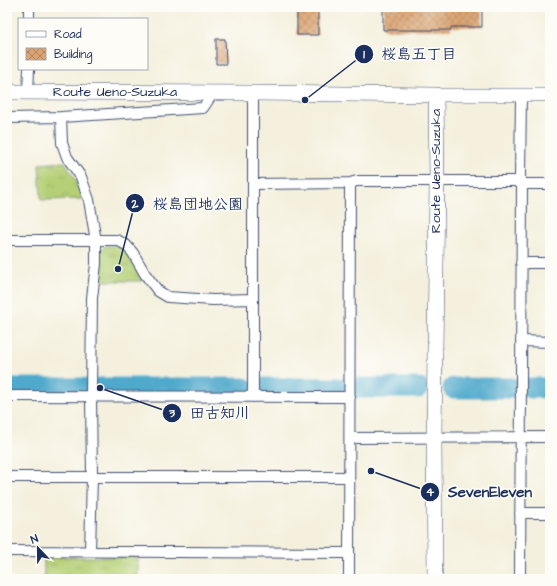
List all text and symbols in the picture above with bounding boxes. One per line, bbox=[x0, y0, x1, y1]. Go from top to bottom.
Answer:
legend bbox=[18, 18, 148, 70]
text: Road bbox=[54, 26, 82, 43]
callout: 桜島五丁目 bbox=[354, 40, 465, 67]
text: 桜島五丁目 bbox=[381, 44, 457, 65]
text: Building bbox=[54, 46, 92, 64]
text: 1 bbox=[363, 46, 365, 63]
street label: Route Ueno-Suzuka bbox=[53, 82, 177, 102]
street label: Route Ueno-Suzuka bbox=[426, 109, 446, 233]
callout: 桜島団地公園 bbox=[125, 190, 251, 217]
text: 桜島団地公園 bbox=[153, 194, 243, 215]
text: 2 bbox=[131, 196, 139, 213]
callout: 田古知川 bbox=[162, 399, 258, 426]
text: 田古知川 bbox=[190, 403, 250, 424]
text: 3 bbox=[168, 405, 176, 422]
callout: SevenEleven bbox=[420, 478, 540, 505]
text: SevenEleven bbox=[447, 482, 532, 503]
text: 4 bbox=[426, 484, 435, 501]
north arrow bbox=[18, 528, 58, 568]
text: N bbox=[28, 531, 41, 547]

